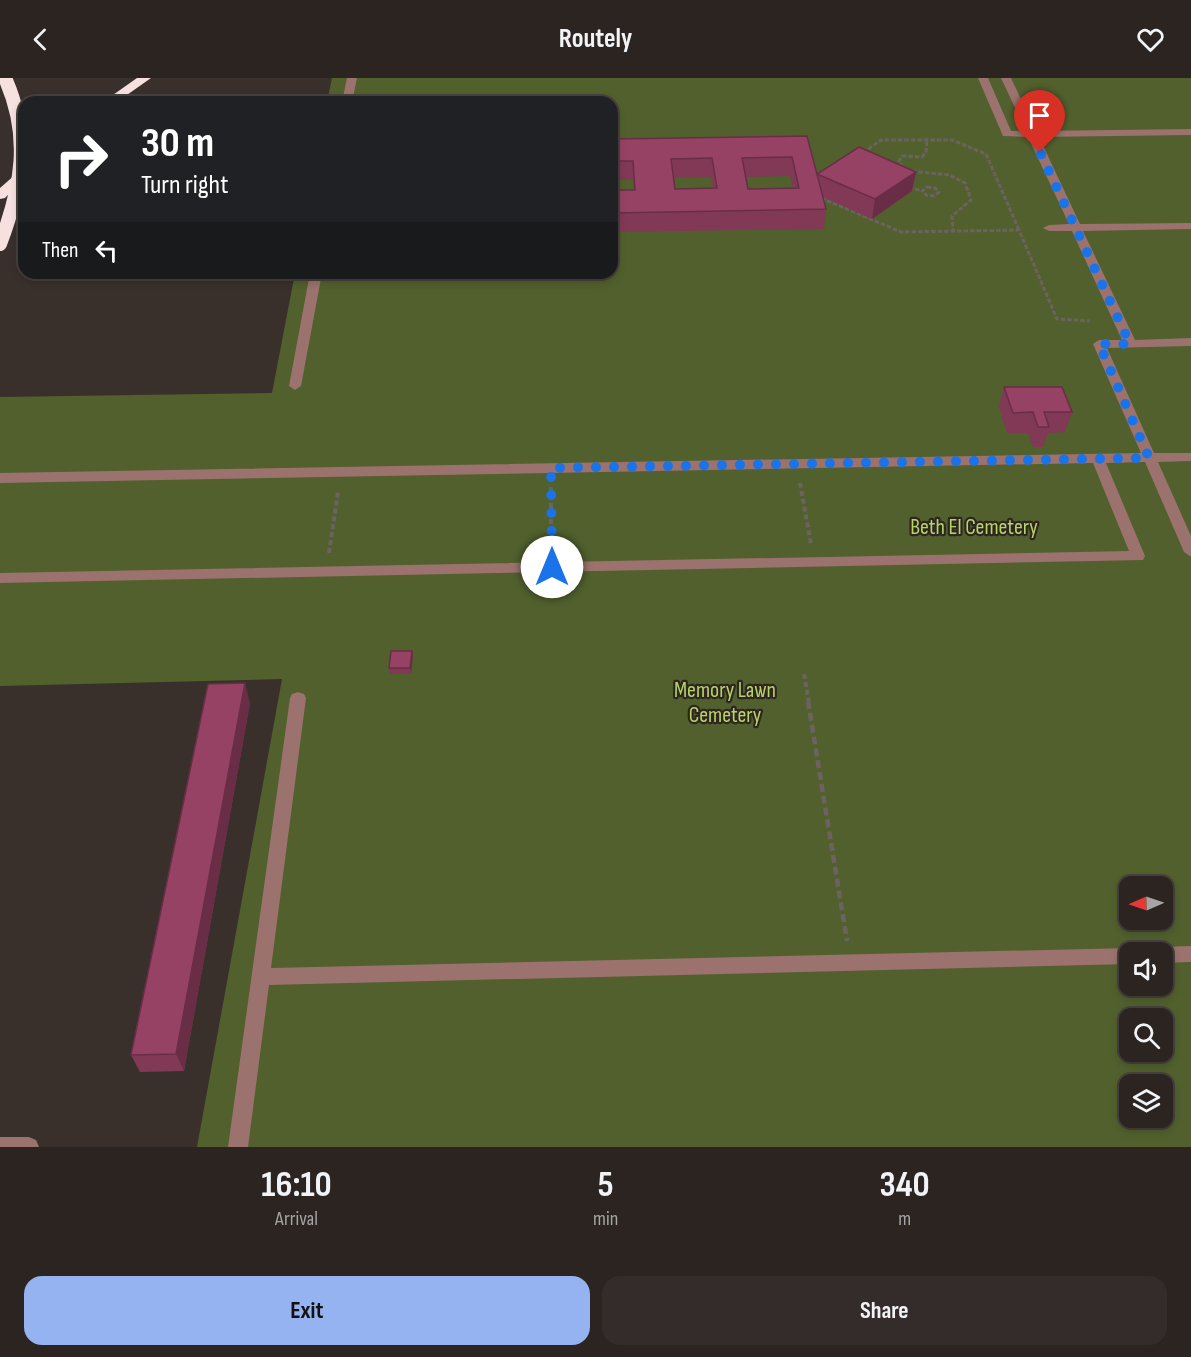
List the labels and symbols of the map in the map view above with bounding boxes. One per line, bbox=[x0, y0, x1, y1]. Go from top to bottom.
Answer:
pin bbox=[1014, 90, 1065, 152]
park label: Beth El Cemetery bbox=[910, 514, 1038, 541]
position arrow bbox=[520, 535, 584, 599]
park label: Memory Lawn Cemetery bbox=[674, 677, 776, 729]
north arrow bbox=[1119, 876, 1173, 930]

